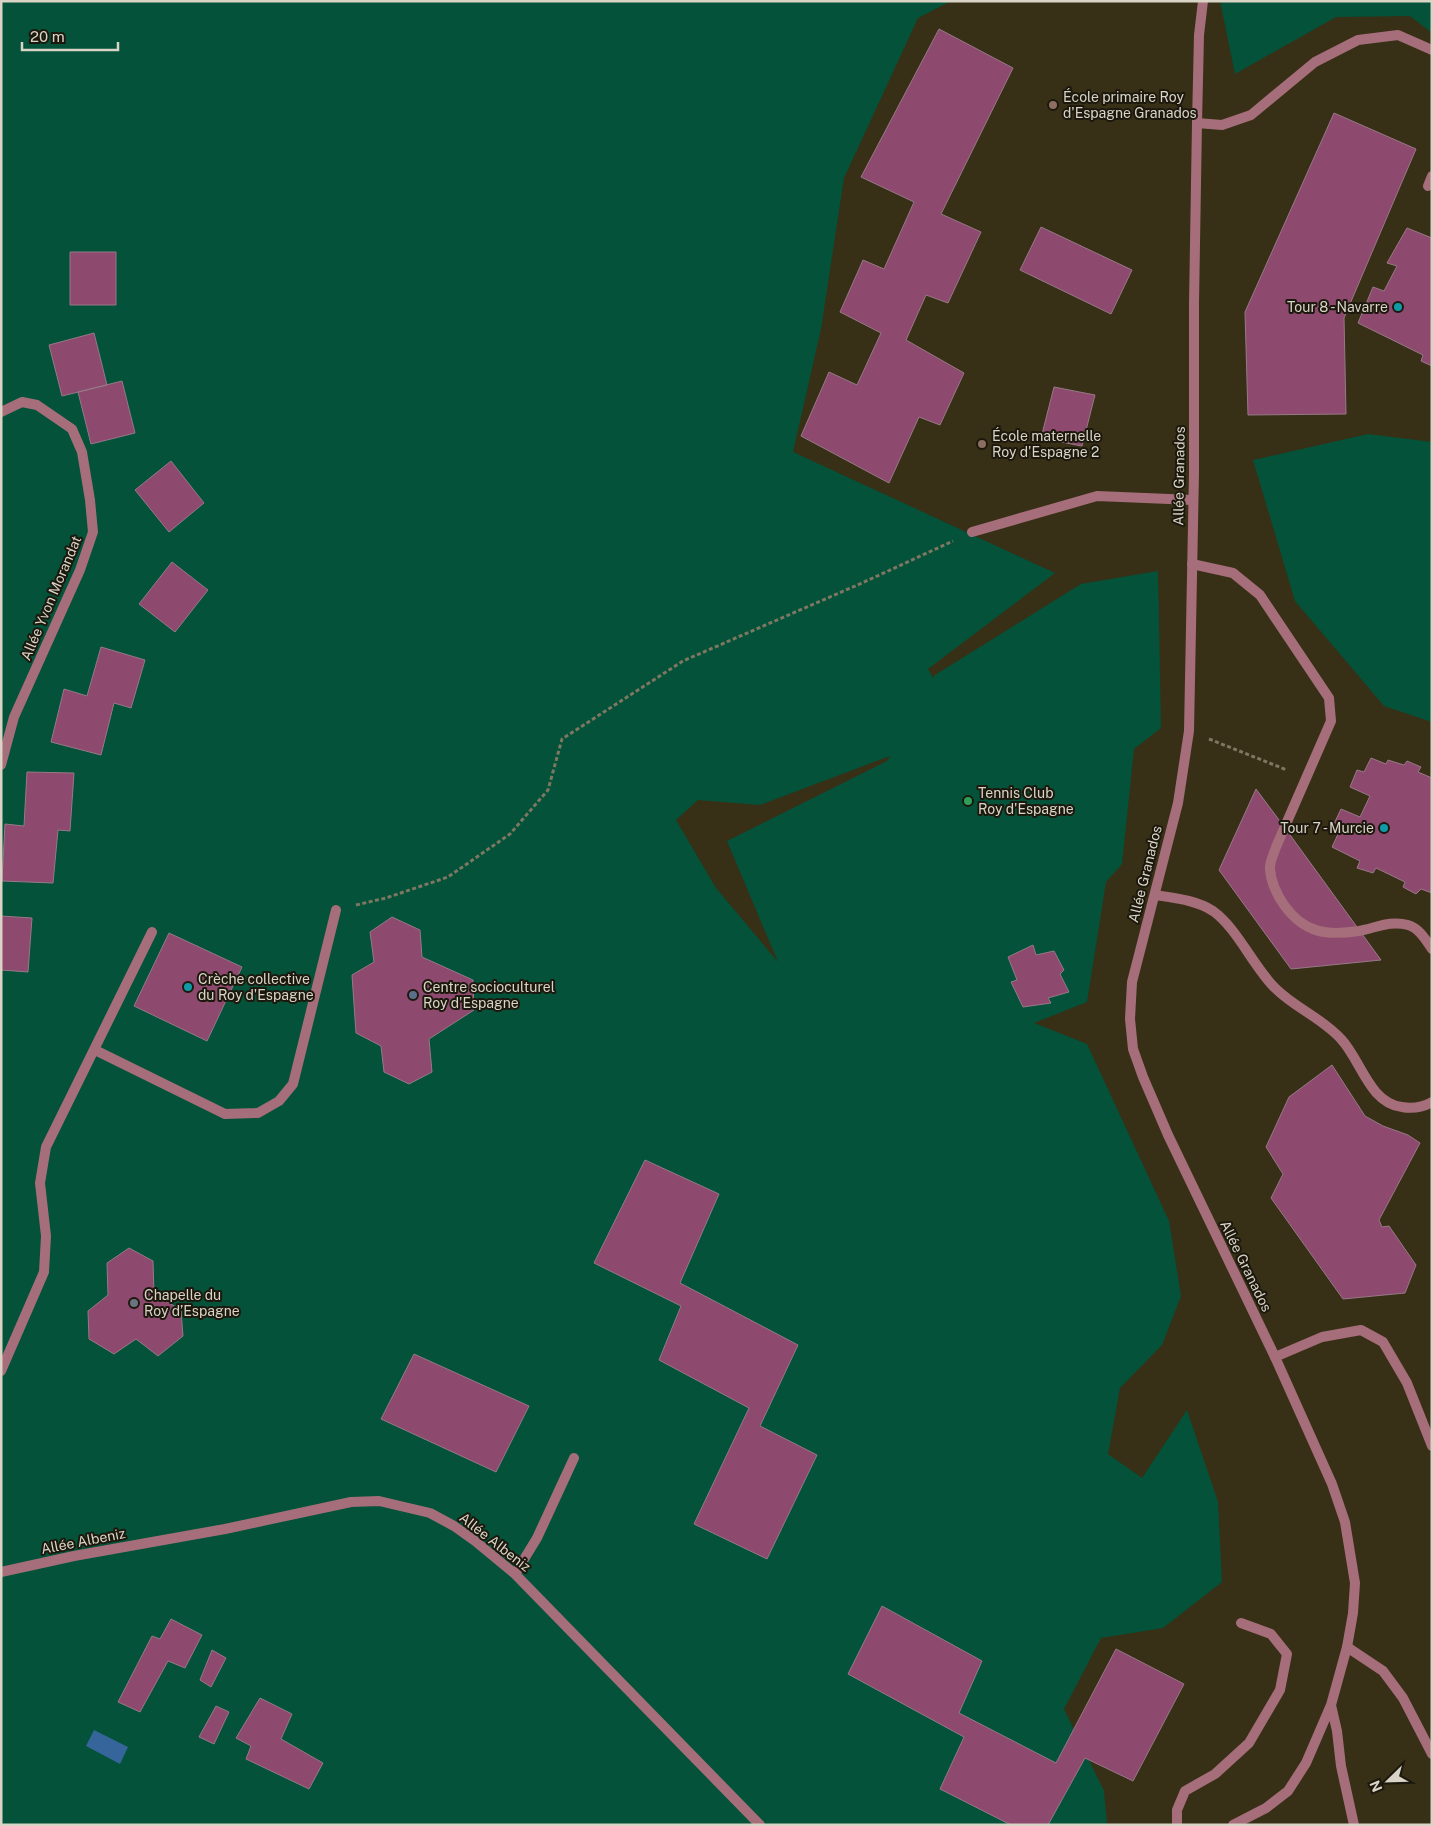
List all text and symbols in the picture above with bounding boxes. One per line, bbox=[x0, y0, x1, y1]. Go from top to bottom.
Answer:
scale bar bbox=[22, 20, 119, 52]
text: 20 m bbox=[30, 28, 65, 45]
place label: École primaire Roy d'Espagne Granados bbox=[1063, 88, 1197, 121]
marker: École primaire Roy d'Espagne Granados bbox=[1047, 99, 1059, 111]
place label: Tour 8 - Navarre bbox=[1287, 299, 1388, 315]
marker: Tour 8 - Navarre bbox=[1392, 301, 1404, 313]
street label: Allée Granados bbox=[1170, 426, 1188, 526]
place label: École maternelle Roy d'Espagne 2 bbox=[992, 427, 1101, 460]
marker: École maternelle Roy d'Espagne 2 bbox=[976, 438, 988, 450]
street label: Allée Yvon Morandat bbox=[18, 533, 84, 663]
place label: Tennis Club Roy d'Espagne bbox=[978, 785, 1074, 817]
marker: Tennis Club Roy d'Espagne bbox=[962, 795, 974, 807]
place label: Tour 7 - Murcie bbox=[1280, 820, 1374, 836]
marker: Tour 7 - Murcie bbox=[1378, 822, 1390, 834]
street label: Allée Granados bbox=[1125, 824, 1165, 924]
place label: Crèche collective du Roy d'Espagne bbox=[198, 971, 314, 1003]
place label: Centre socioculturel Roy d'Espagne bbox=[423, 979, 555, 1011]
marker: Crèche collective du Roy d'Espagne bbox=[182, 981, 194, 993]
marker: Centre socioculturel Roy d'Espagne bbox=[407, 989, 419, 1001]
street label: Allée Granados bbox=[1217, 1218, 1275, 1314]
place label: Chapelle du Roy d’Espagne bbox=[144, 1287, 240, 1319]
marker: Chapelle du Roy d’Espagne bbox=[128, 1297, 140, 1309]
street label: Allée Albeniz bbox=[456, 1509, 534, 1575]
street label: Allée Albeniz bbox=[39, 1525, 127, 1557]
north arrow bbox=[1363, 1756, 1413, 1806]
text: N bbox=[1367, 1778, 1386, 1794]

